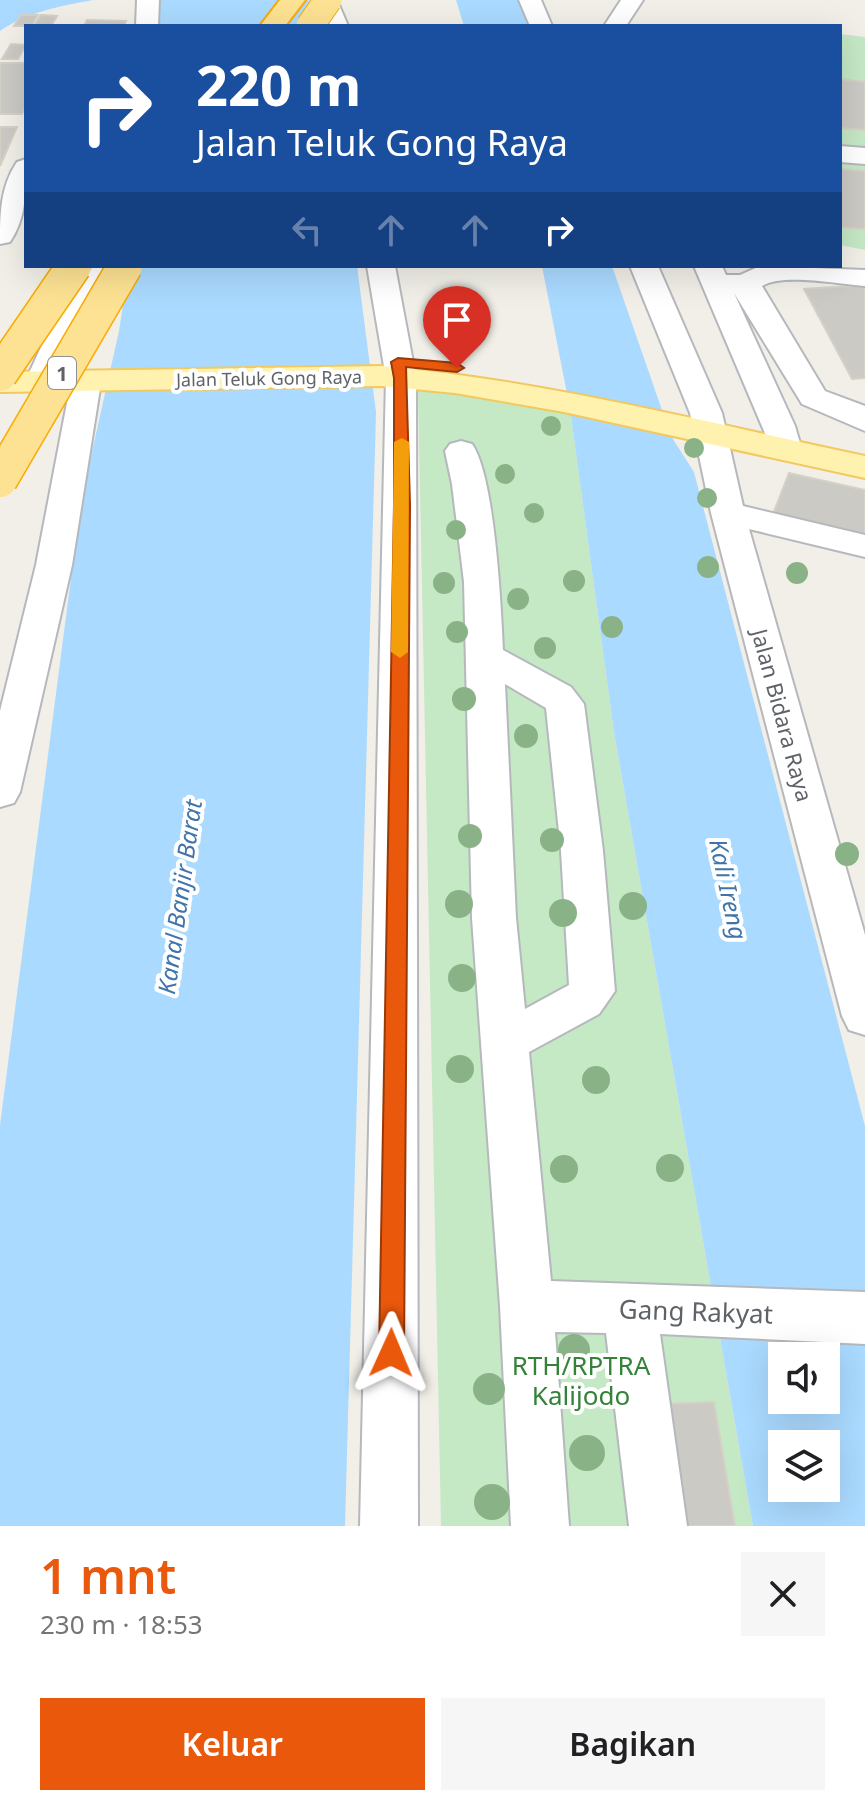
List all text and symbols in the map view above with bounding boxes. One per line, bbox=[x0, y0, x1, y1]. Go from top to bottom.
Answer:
text: 220 m bbox=[196, 46, 361, 122]
icon: right bbox=[64, 56, 168, 160]
text: Jalan Teluk Gong Raya bbox=[196, 118, 568, 167]
icon: left bbox=[285, 208, 329, 252]
icon: ahead bbox=[369, 208, 413, 252]
icon: ahead bbox=[453, 208, 497, 252]
icon: right bbox=[537, 208, 581, 252]
pin bbox=[423, 286, 491, 368]
icon: arrive bbox=[435, 298, 479, 342]
road number: 1 bbox=[48, 357, 76, 389]
street label: Jalan Teluk Gong Raya bbox=[174, 364, 362, 392]
street label: Jalan Bidara Raya bbox=[745, 623, 821, 805]
water label: Kanal Banjir Barat bbox=[149, 797, 209, 996]
water label: Kali Ireng bbox=[702, 836, 756, 943]
street label: Gang Rakyat bbox=[618, 1290, 774, 1332]
position arrow bbox=[349, 1311, 433, 1395]
map controls bbox=[768, 1342, 840, 1502]
button: sound bbox=[768, 1342, 840, 1414]
park label: RTH/RPTRA Kalijodo bbox=[512, 1347, 651, 1413]
button: layers bbox=[768, 1430, 840, 1502]
text: 1 mnt bbox=[40, 1543, 176, 1608]
button: close bbox=[741, 1552, 825, 1636]
text: 230 m · 18:53 bbox=[40, 1606, 203, 1642]
button: Keluar bbox=[40, 1698, 425, 1790]
button: Bagikan bbox=[441, 1698, 825, 1790]

